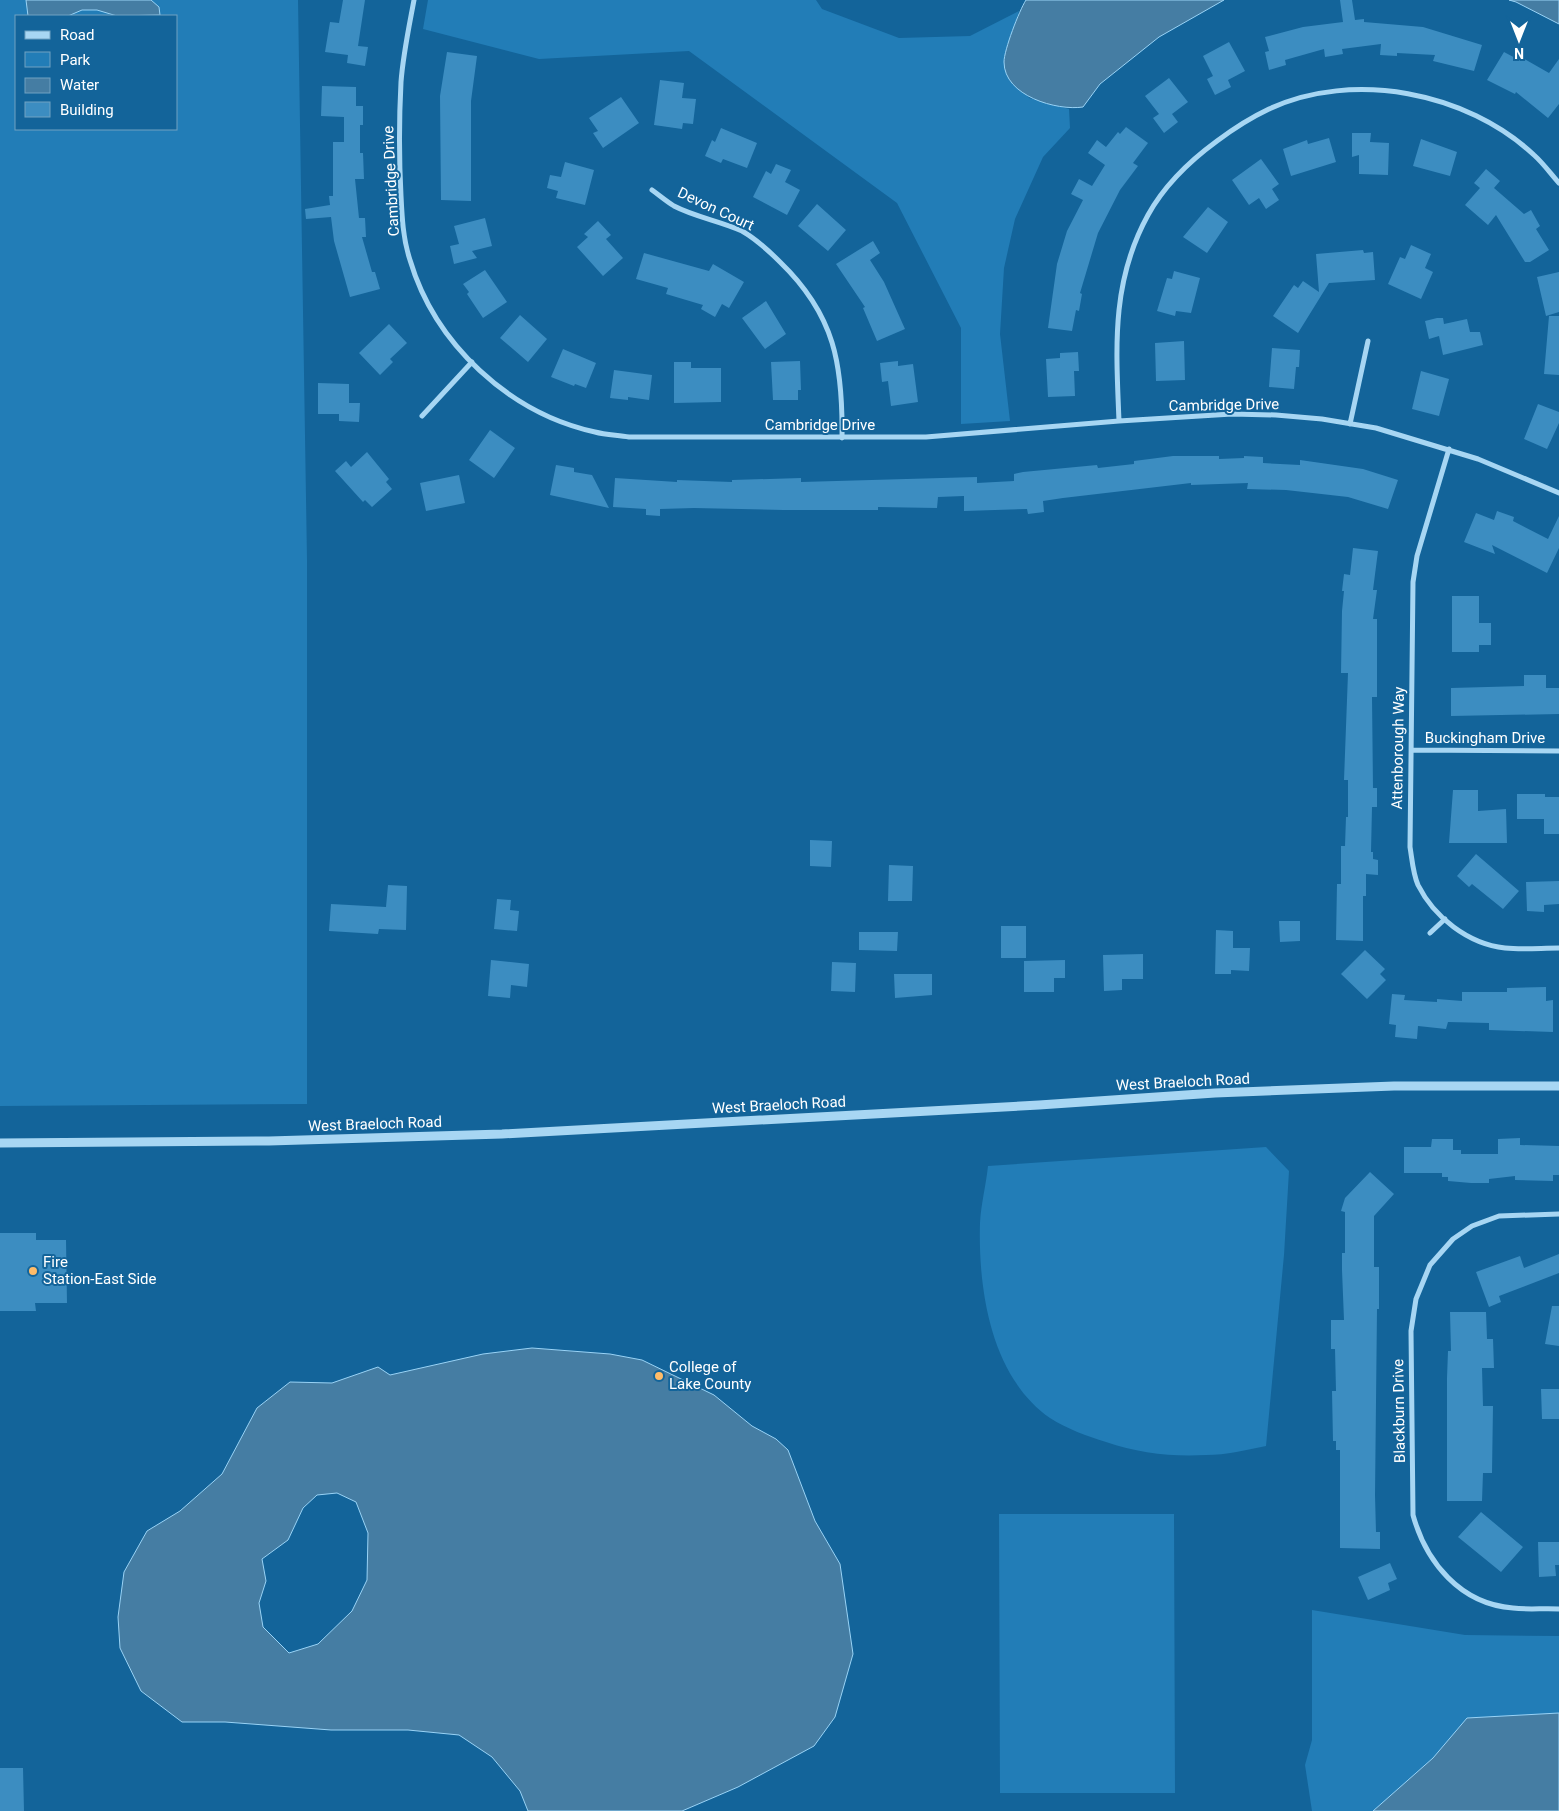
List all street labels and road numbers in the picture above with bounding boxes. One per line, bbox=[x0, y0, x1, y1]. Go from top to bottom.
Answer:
street label: Cambridge Drive bbox=[379, 125, 403, 237]
street label: Devon Court bbox=[675, 183, 757, 235]
street label: Cambridge Drive bbox=[1169, 395, 1279, 415]
street label: Cambridge Drive bbox=[765, 416, 875, 434]
street label: Attenborough Way bbox=[1388, 686, 1408, 810]
street label: Buckingham Drive bbox=[1425, 729, 1545, 747]
street label: West Braeloch Road bbox=[1116, 1070, 1250, 1094]
street label: West Braeloch Road bbox=[712, 1093, 846, 1117]
street label: West Braeloch Road bbox=[308, 1113, 442, 1135]
street label: Blackburn Drive bbox=[1389, 1359, 1409, 1463]

